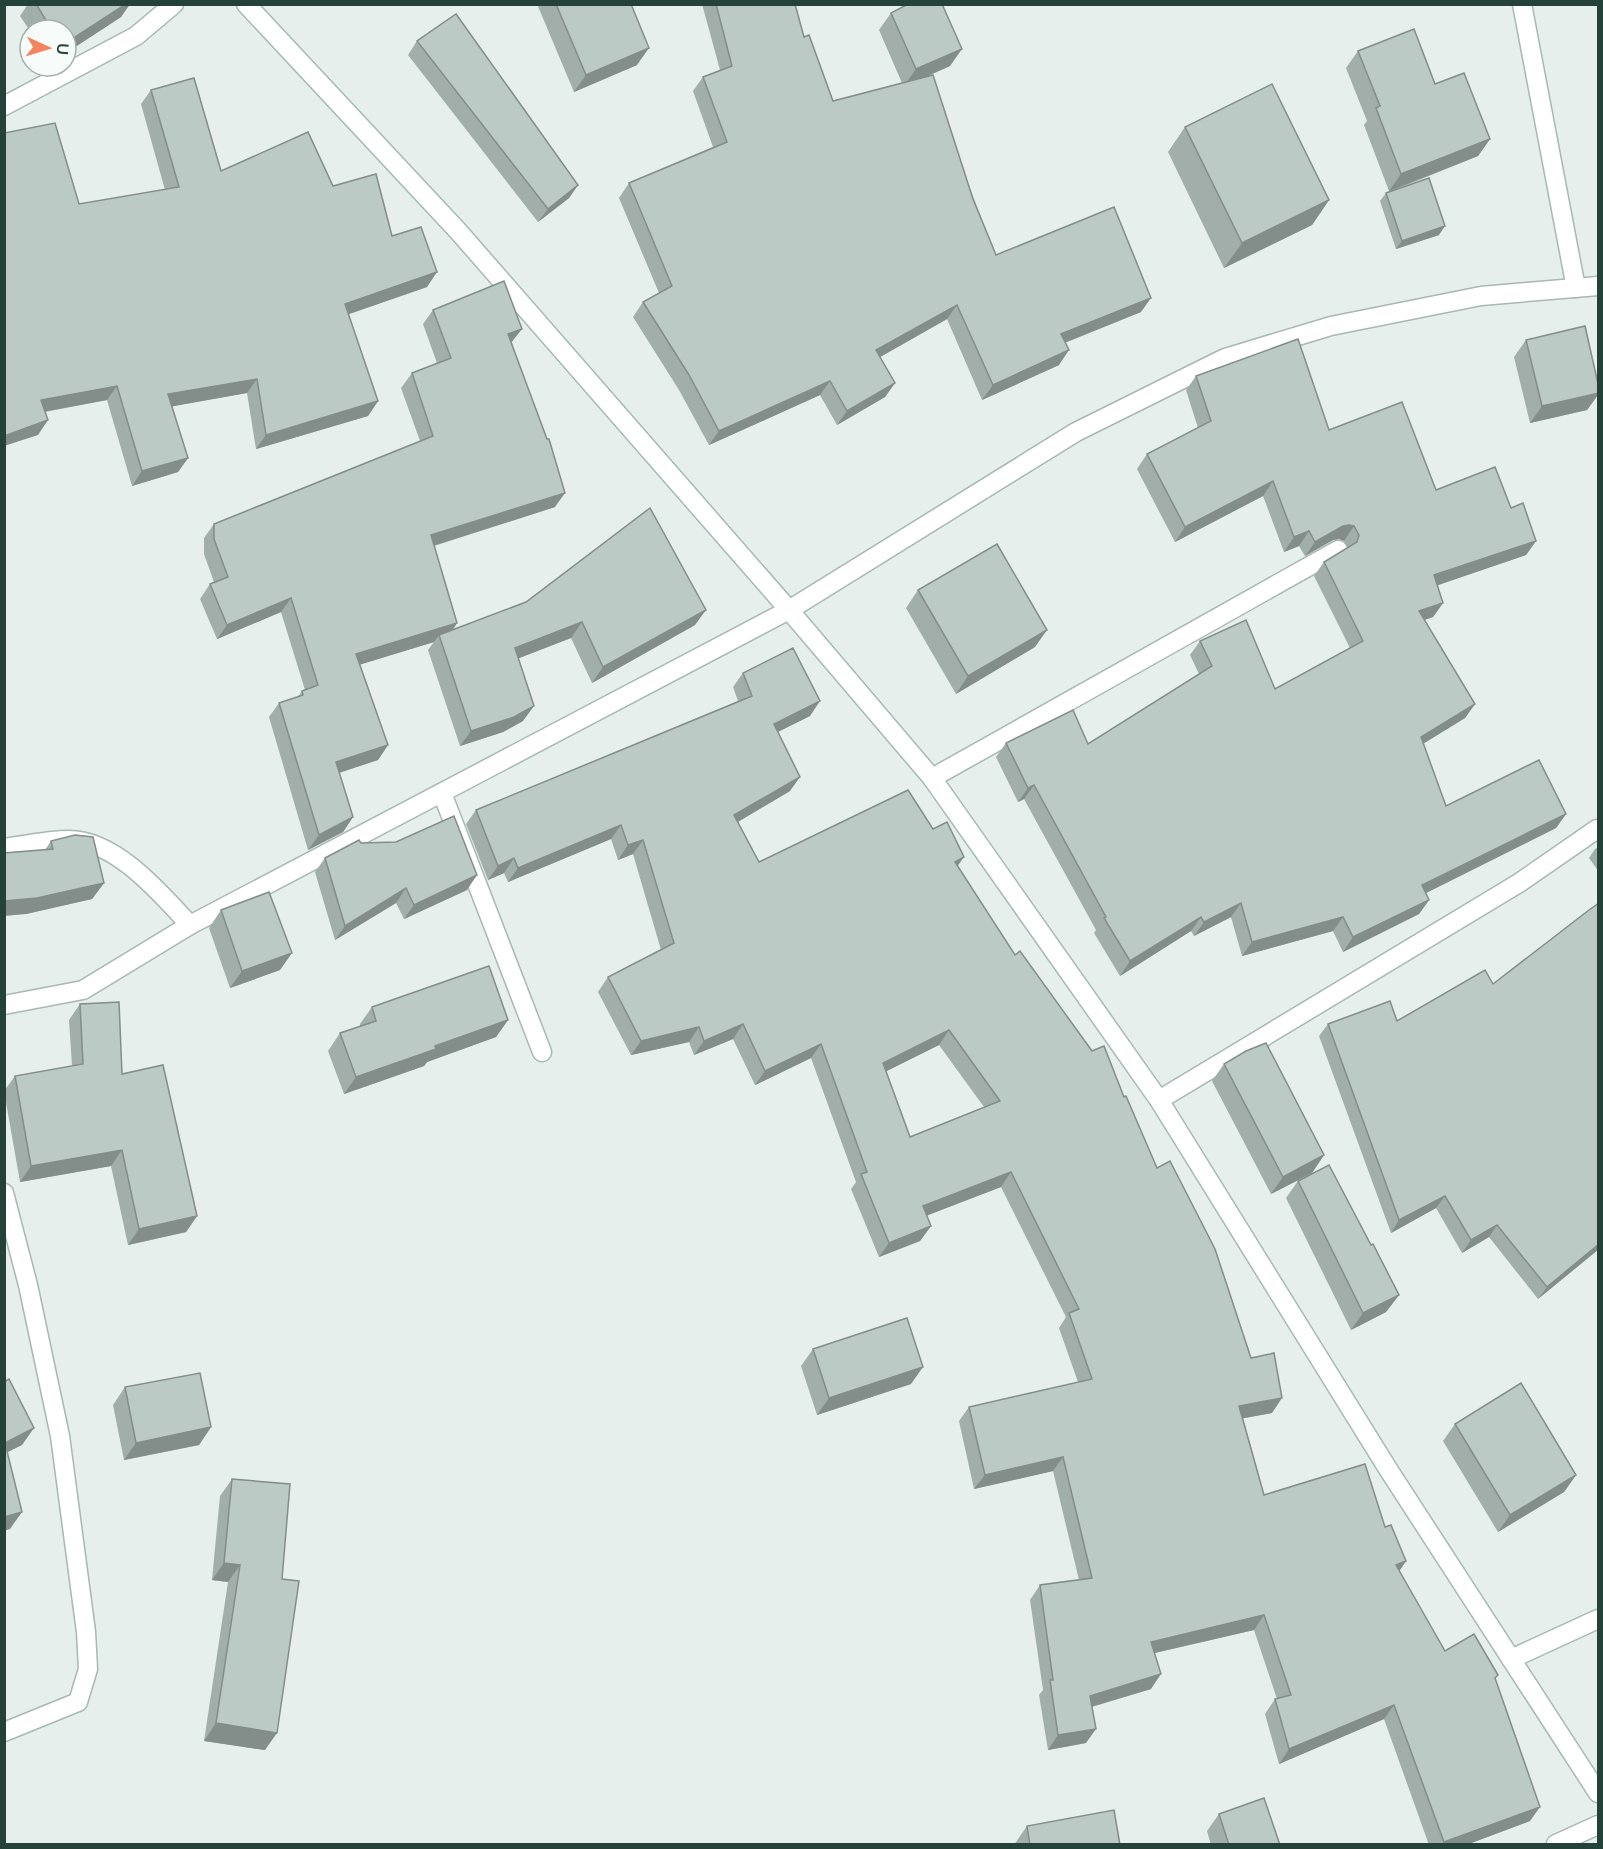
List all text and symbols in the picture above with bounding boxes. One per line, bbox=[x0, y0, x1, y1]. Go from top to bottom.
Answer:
north arrow bbox=[18, 18, 78, 78]
text: U bbox=[51, 42, 73, 56]

